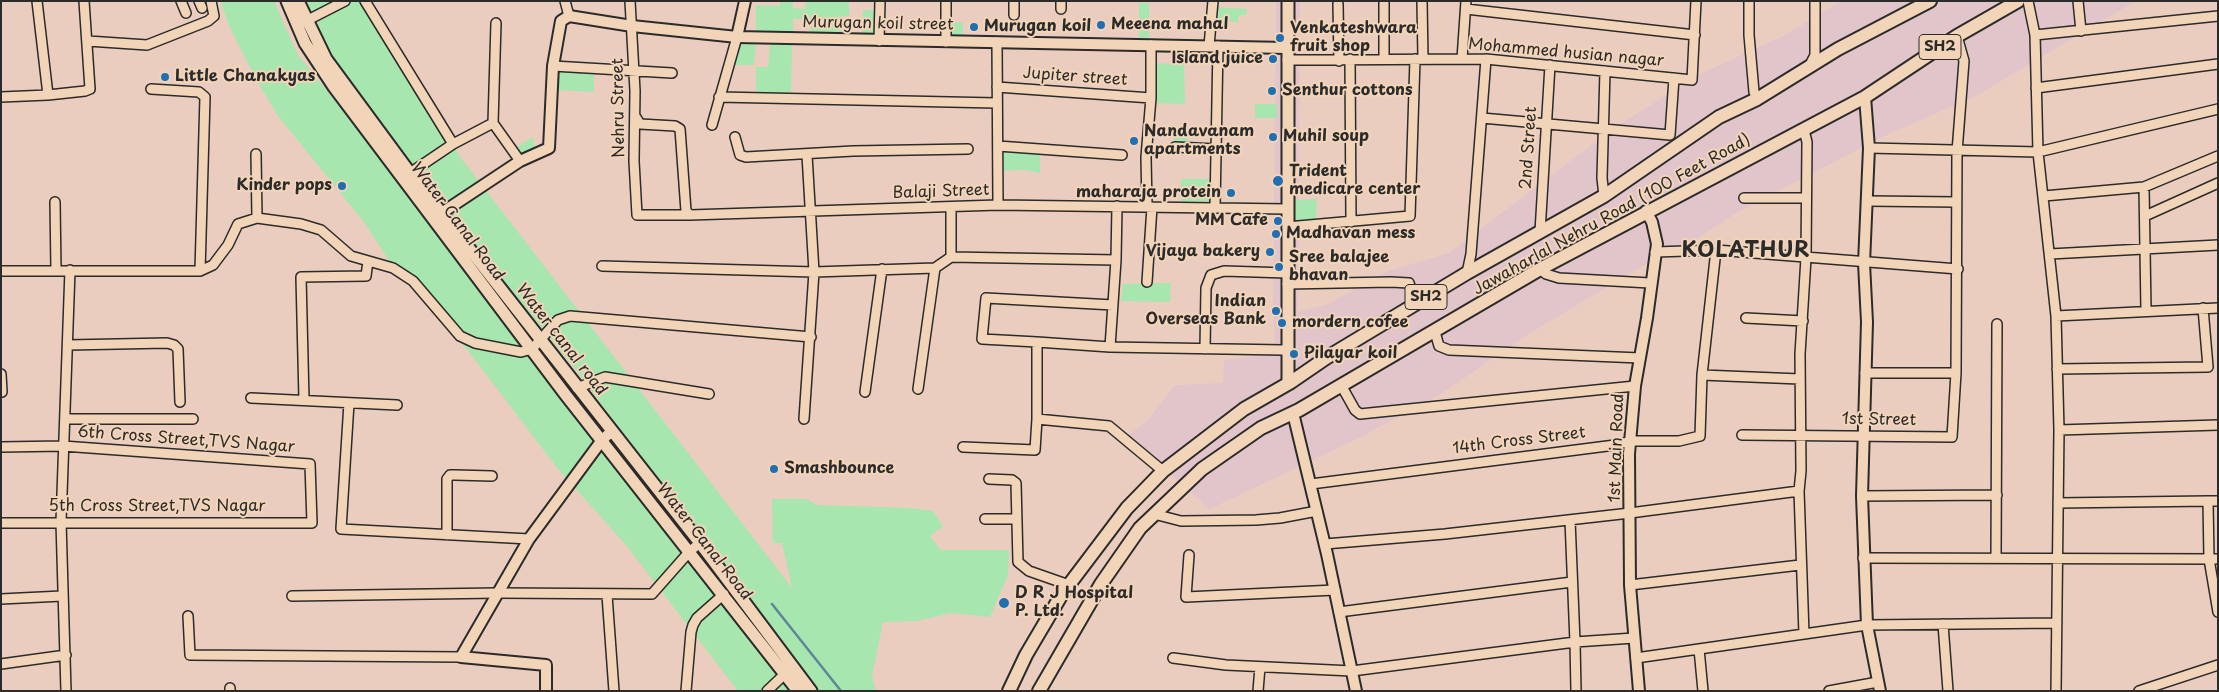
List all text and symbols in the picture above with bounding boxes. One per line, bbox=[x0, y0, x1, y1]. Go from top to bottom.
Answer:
street label: Murugan koil street bbox=[802, 13, 954, 35]
place label: Meeena mahal bbox=[1111, 15, 1228, 35]
place label: Murugan koil bbox=[984, 17, 1091, 37]
marker: Meeena mahal bbox=[1095, 19, 1107, 31]
place label: Venkateshwara fruit shop bbox=[1290, 19, 1417, 57]
marker: Murugan koil bbox=[968, 21, 980, 33]
marker: Venkateshwara fruit shop bbox=[1274, 32, 1286, 44]
road number: SH2 bbox=[1919, 34, 1961, 60]
street label: Mohammed husian nagar bbox=[1467, 35, 1665, 71]
place label: Island juice bbox=[1172, 49, 1263, 69]
marker: Island juice bbox=[1267, 53, 1279, 65]
street label: Nehru Street bbox=[609, 58, 629, 158]
street label: Jupiter street bbox=[1022, 64, 1128, 90]
place label: Little Chanakyas bbox=[175, 67, 315, 87]
marker: Little Chanakyas bbox=[159, 71, 171, 83]
place label: Senthur cottons bbox=[1282, 81, 1413, 101]
marker: Senthur cottons bbox=[1266, 85, 1278, 97]
street label: 2nd Street bbox=[1517, 106, 1541, 190]
place label: Nandavanam apartments bbox=[1144, 122, 1254, 160]
place label: Muhil soup bbox=[1283, 127, 1369, 147]
street label: Jawaharlal Nehru Road (100 Feet Road) bbox=[1470, 130, 1754, 300]
marker: Muhil soup bbox=[1267, 131, 1279, 143]
marker: Nandavanam apartments bbox=[1128, 135, 1140, 147]
street label: Water Canal Road bbox=[406, 159, 508, 285]
place label: Trident medicare center bbox=[1289, 162, 1421, 200]
marker: Trident medicare center bbox=[1271, 174, 1285, 188]
place label: Kinder pops bbox=[236, 176, 332, 196]
marker: Kinder pops bbox=[336, 180, 348, 192]
street label: Balaji Street bbox=[892, 181, 990, 203]
place label: maharaja protein bbox=[1076, 183, 1221, 203]
marker: maharaja protein bbox=[1225, 187, 1237, 199]
place label: MM Cafe bbox=[1195, 211, 1268, 231]
marker: MM Cafe bbox=[1272, 215, 1284, 227]
place label: Madhavan mess bbox=[1286, 224, 1415, 244]
marker: Madhavan mess bbox=[1270, 228, 1282, 240]
district label: KOLATHUR bbox=[1683, 238, 1809, 264]
place label: Vijaya bakery bbox=[1146, 242, 1260, 262]
marker: Vijaya bakery bbox=[1264, 246, 1276, 258]
place label: Sree balajee bhavan bbox=[1289, 248, 1389, 286]
marker: Sree balajee bhavan bbox=[1273, 261, 1285, 273]
street label: Water canal road bbox=[512, 280, 610, 400]
road number: SH2 bbox=[1405, 284, 1447, 310]
place label: Indian Overseas Bank bbox=[1145, 292, 1266, 330]
marker: Indian Overseas Bank bbox=[1270, 305, 1282, 317]
place label: mordern cofee bbox=[1292, 313, 1409, 333]
marker: mordern cofee bbox=[1276, 317, 1288, 329]
place label: Pilayar koil bbox=[1304, 344, 1397, 364]
marker: Pilayar koil bbox=[1288, 348, 1300, 360]
street label: 1st Main Road bbox=[1605, 393, 1629, 503]
street label: 1st Street bbox=[1842, 410, 1916, 430]
street label: 6th Cross Street,TVS Nagar bbox=[77, 423, 295, 457]
street label: 14th Cross Street bbox=[1451, 423, 1587, 459]
place label: Smashbounce bbox=[784, 459, 894, 479]
marker: Smashbounce bbox=[768, 463, 780, 475]
street label: Water Canal Road bbox=[652, 480, 756, 604]
street label: 5th Cross Street,TVS Nagar bbox=[49, 497, 265, 517]
place label: D R J Hospital P. Ltd. bbox=[1015, 584, 1133, 622]
marker: D R J Hospital P. Ltd. bbox=[997, 596, 1011, 610]

